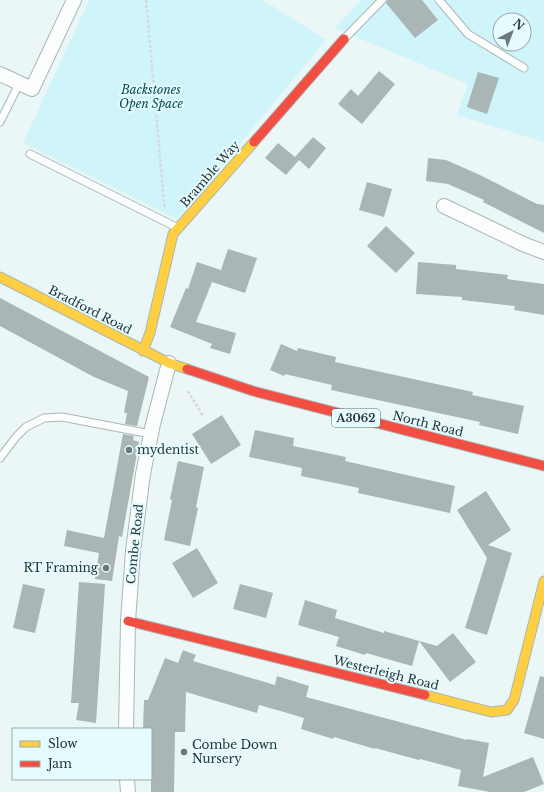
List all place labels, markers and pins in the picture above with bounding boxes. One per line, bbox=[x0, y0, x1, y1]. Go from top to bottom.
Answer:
place label: mydentist bbox=[137, 442, 199, 457]
marker: mydentist bbox=[124, 445, 134, 455]
place label: RT Framing bbox=[23, 560, 99, 575]
marker: RT Framing bbox=[101, 563, 111, 573]
place label: Combe Down Nursery bbox=[192, 737, 277, 766]
marker: Combe Down Nursery bbox=[179, 747, 189, 757]

